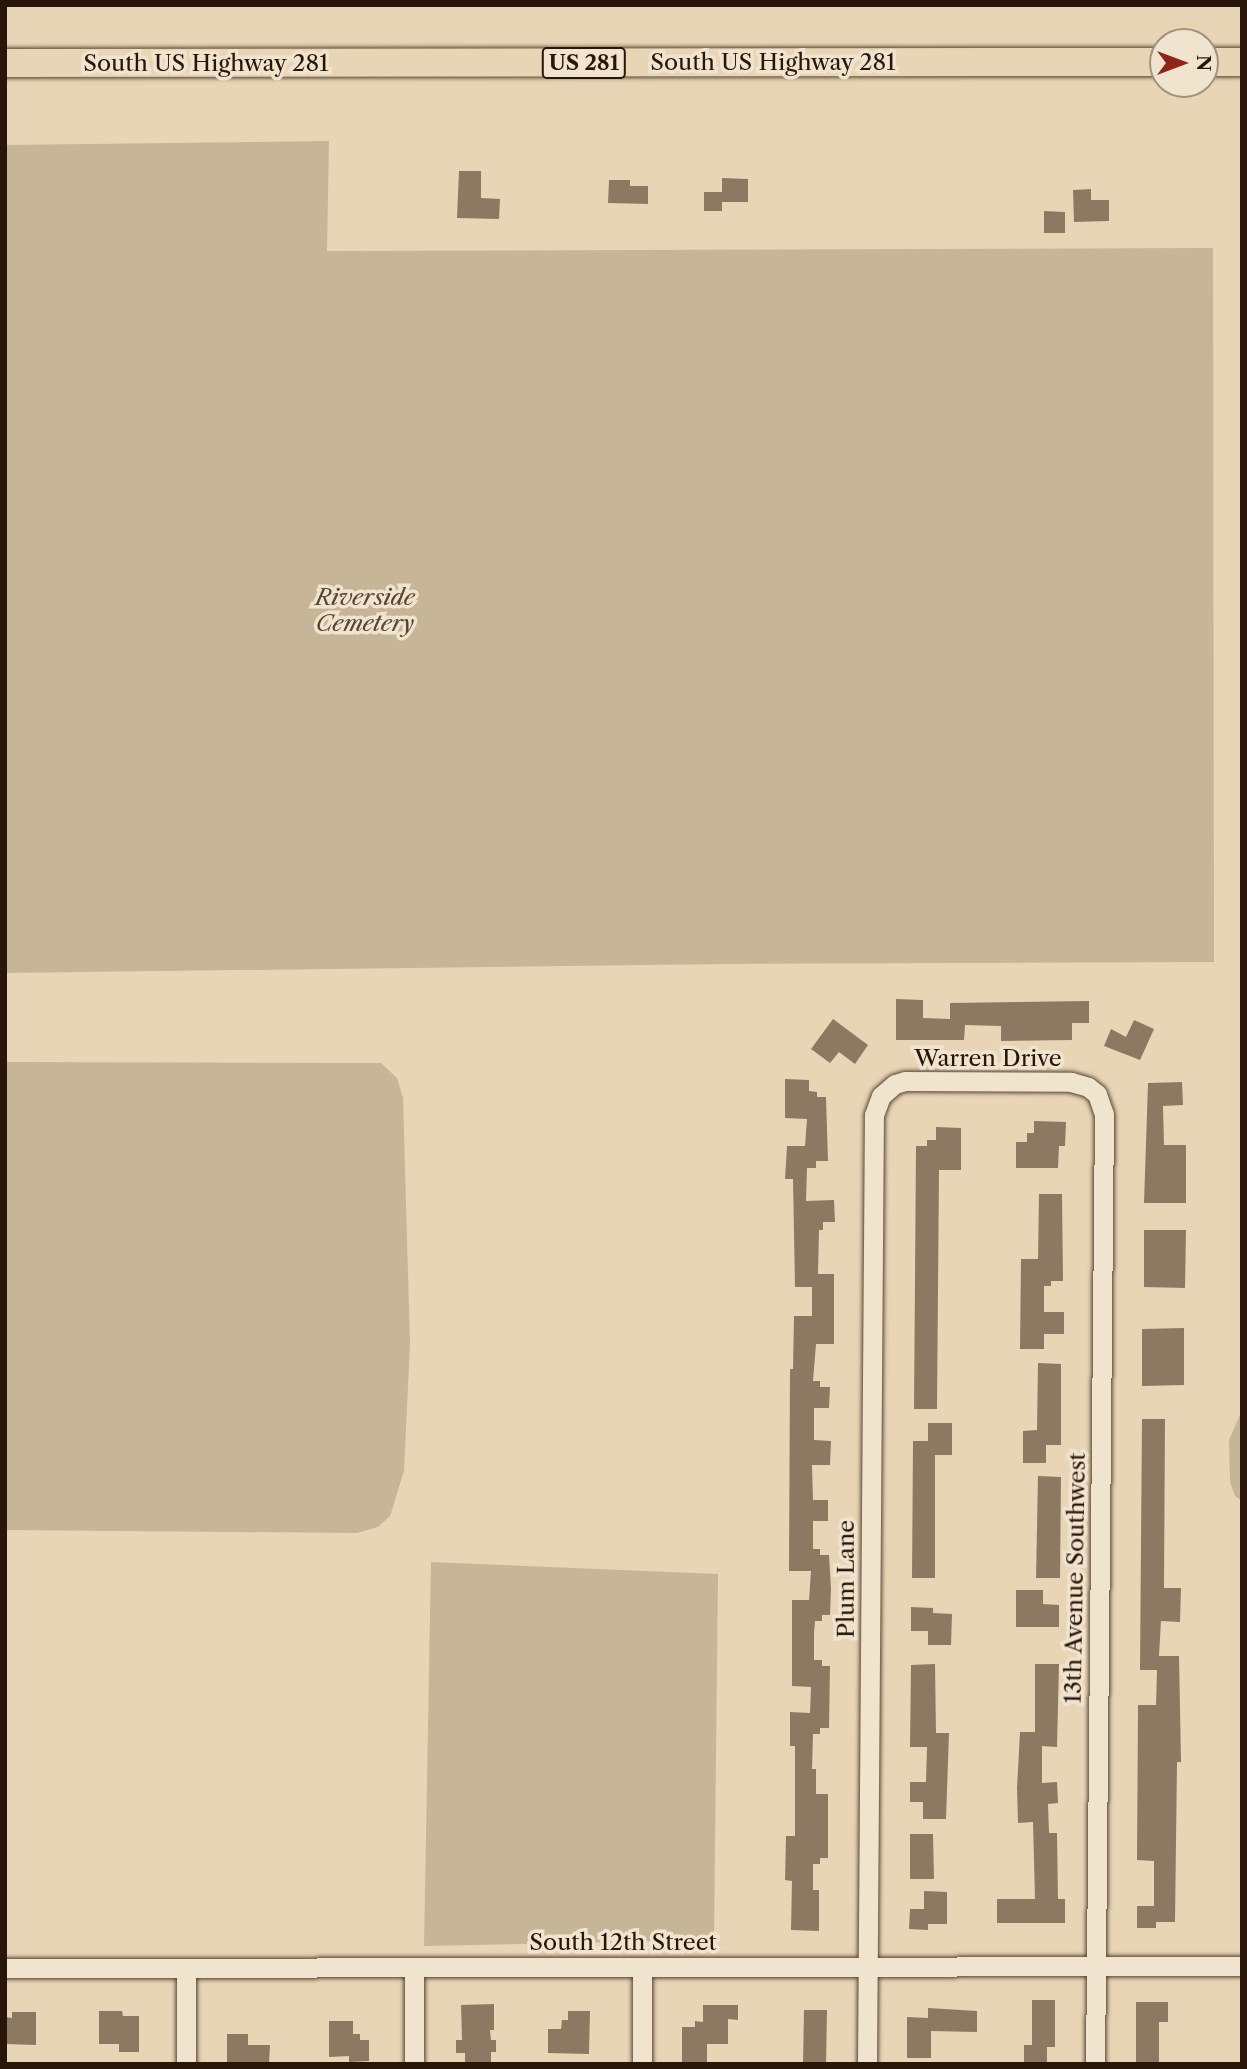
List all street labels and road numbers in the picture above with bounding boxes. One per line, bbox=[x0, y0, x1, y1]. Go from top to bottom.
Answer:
road number: US 281 bbox=[540, 46, 628, 80]
street label: South US Highway 281 bbox=[650, 48, 896, 76]
street label: South US Highway 281 bbox=[83, 49, 329, 77]
street label: Warren Drive bbox=[914, 1044, 1062, 1072]
street label: 13th Avenue Southwest bbox=[1059, 1452, 1091, 1704]
street label: Plum Lane bbox=[832, 1520, 860, 1638]
street label: South 12th Street bbox=[529, 1928, 717, 1956]

